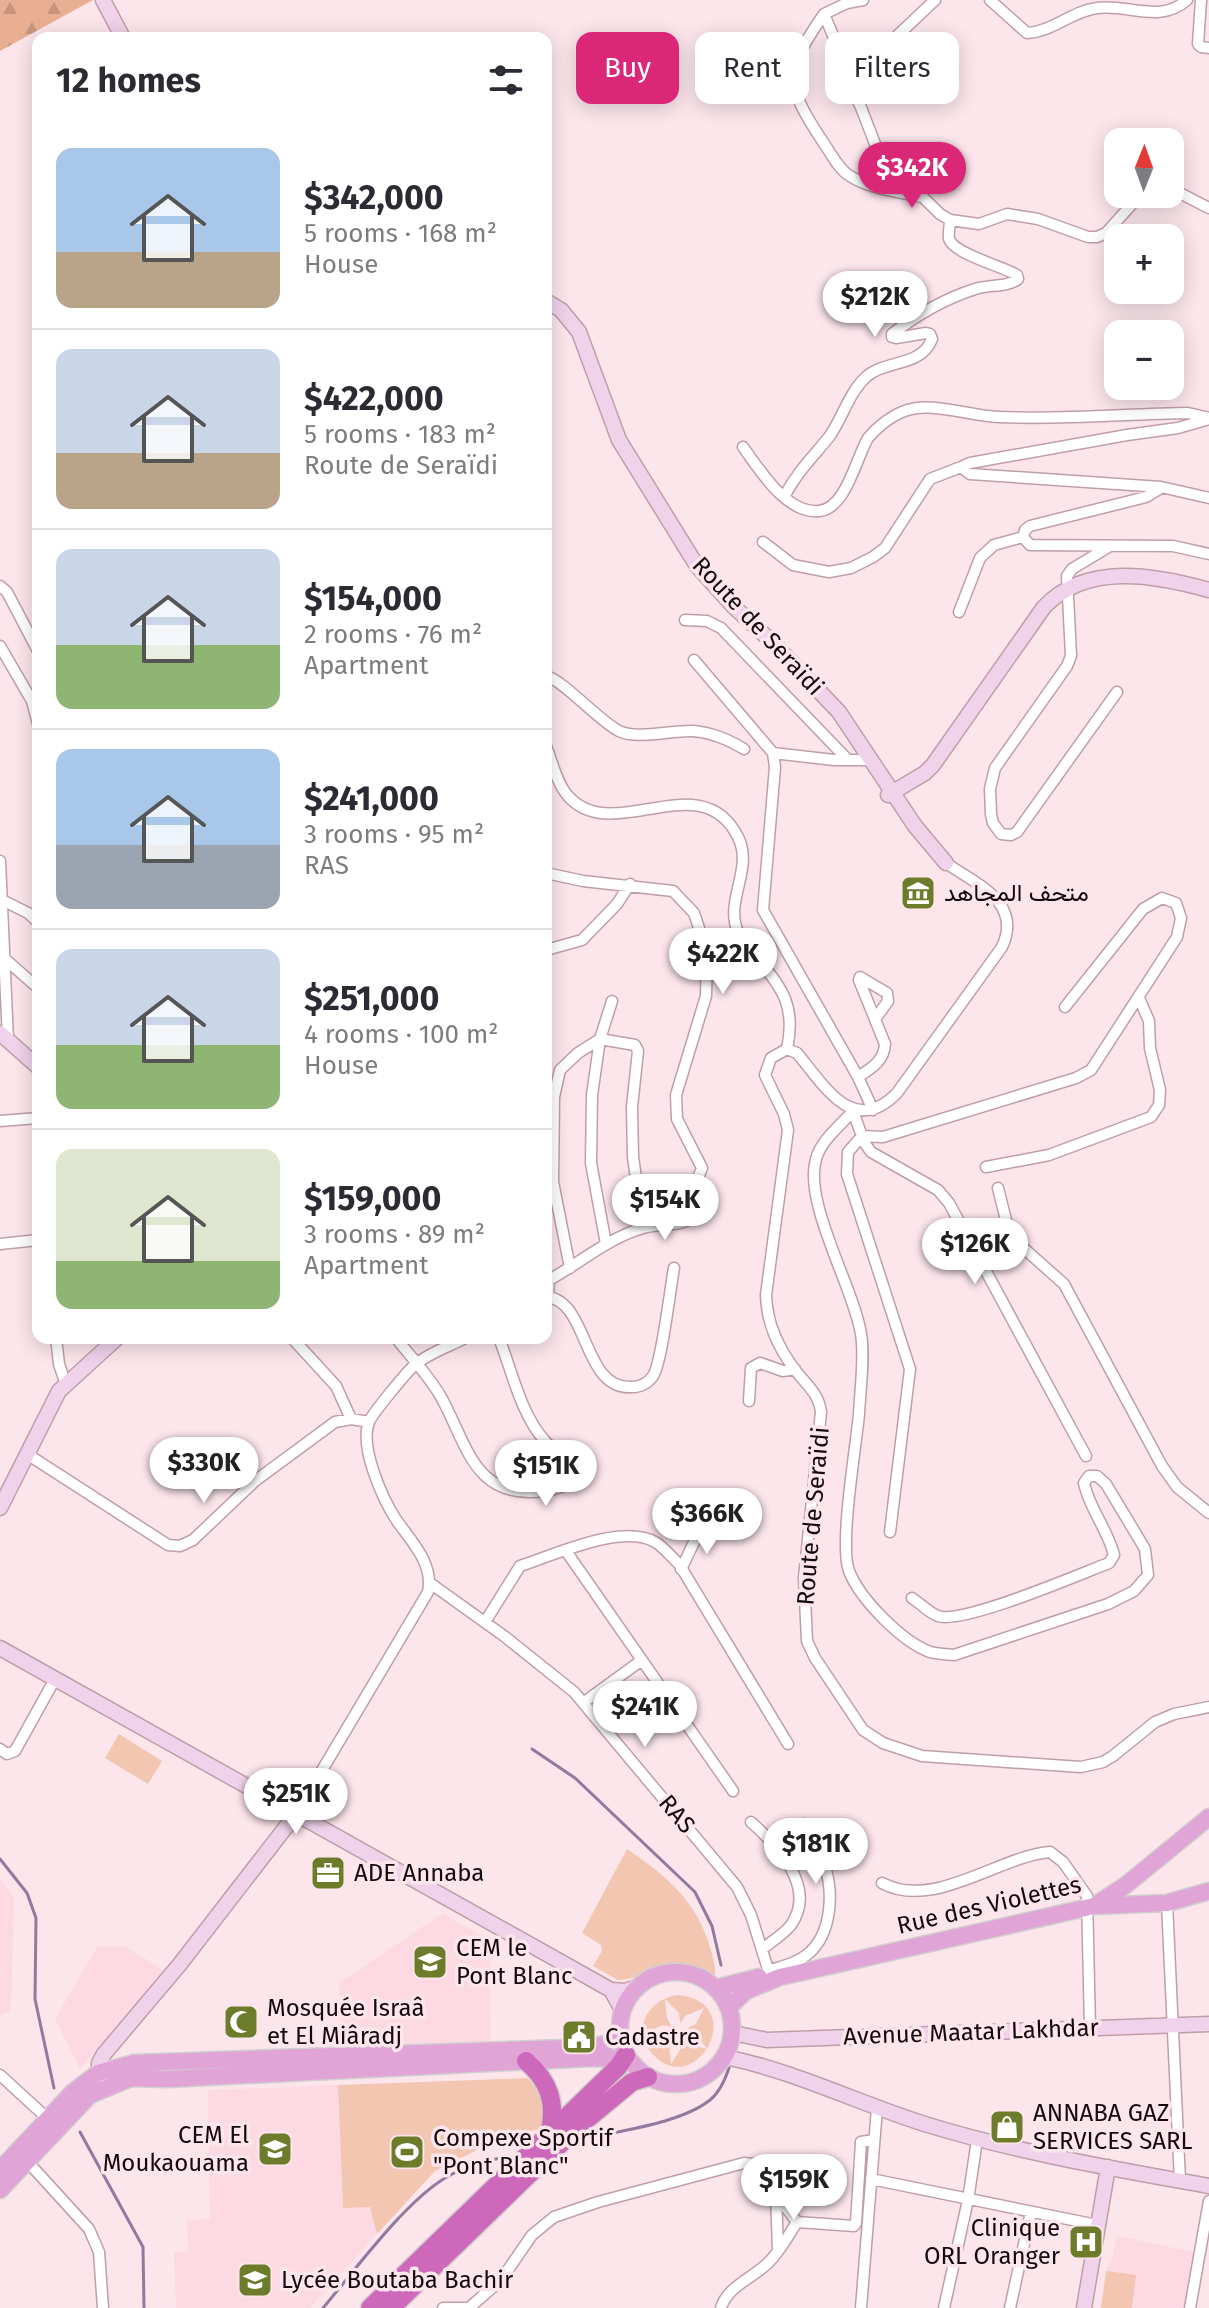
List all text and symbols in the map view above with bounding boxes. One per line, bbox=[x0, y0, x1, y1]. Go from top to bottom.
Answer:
chip: Buy bbox=[576, 32, 679, 104]
chip: Rent bbox=[695, 32, 809, 104]
chip: Filters bbox=[825, 32, 959, 104]
icon: filters bbox=[484, 58, 528, 102]
text: 12 homes bbox=[56, 60, 201, 101]
north arrow bbox=[1104, 128, 1184, 208]
map controls bbox=[1104, 128, 1184, 400]
pin: $342K bbox=[856, 142, 968, 210]
text: $342K bbox=[876, 152, 948, 183]
text: $342,000 bbox=[304, 177, 444, 218]
icon: home bbox=[120, 180, 216, 276]
text: 5 rooms · 168 m² bbox=[304, 218, 497, 249]
button: + bbox=[1104, 224, 1184, 304]
text: House bbox=[304, 249, 378, 280]
pin: $212K bbox=[819, 271, 931, 339]
text: $212K bbox=[841, 281, 909, 312]
button: − bbox=[1104, 320, 1184, 400]
text: $422,000 bbox=[304, 378, 444, 419]
icon: home bbox=[120, 381, 216, 477]
text: 5 rooms · 183 m² bbox=[304, 419, 496, 450]
text: Route de Seraïdi bbox=[304, 450, 498, 481]
street label: Route de Seraïdi bbox=[687, 551, 829, 701]
text: $154,000 bbox=[304, 578, 442, 619]
icon: home bbox=[120, 581, 216, 677]
text: 2 rooms · 76 m² bbox=[304, 619, 482, 650]
text: Apartment bbox=[304, 650, 429, 681]
text: $241,000 bbox=[304, 778, 439, 819]
icon: home bbox=[120, 781, 216, 877]
text: 3 rooms · 95 m² bbox=[304, 819, 484, 850]
text: RAS bbox=[304, 850, 349, 881]
museum icon: متحف المجاهد bbox=[899, 874, 937, 912]
place label: متحف المجاهد bbox=[944, 879, 1089, 907]
pin: $422K bbox=[667, 928, 779, 996]
text: $422K bbox=[687, 938, 759, 969]
text: $251,000 bbox=[304, 978, 439, 1019]
icon: home bbox=[120, 981, 216, 1077]
text: 4 rooms · 100 m² bbox=[304, 1019, 499, 1050]
text: House bbox=[304, 1050, 378, 1081]
pin: $154K bbox=[609, 1174, 721, 1242]
text: $159,000 bbox=[304, 1178, 441, 1219]
icon: home bbox=[120, 1181, 216, 1277]
text: $154K bbox=[630, 1184, 700, 1215]
pin: $126K bbox=[919, 1218, 1031, 1286]
text: 3 rooms · 89 m² bbox=[304, 1219, 485, 1250]
text: $126K bbox=[940, 1228, 1010, 1259]
text: Apartment bbox=[304, 1250, 429, 1281]
street label: Route de Seraïdi bbox=[791, 1426, 835, 1606]
pin: $330K bbox=[148, 1437, 260, 1505]
pin: $151K bbox=[490, 1440, 602, 1508]
text: $330K bbox=[168, 1447, 240, 1478]
text: $151K bbox=[513, 1450, 579, 1481]
pin: $366K bbox=[651, 1488, 763, 1556]
text: $366K bbox=[670, 1498, 744, 1529]
pin: $241K bbox=[589, 1681, 701, 1749]
text: $241K bbox=[611, 1691, 679, 1722]
pin: $251K bbox=[240, 1768, 352, 1836]
text: $251K bbox=[262, 1778, 330, 1809]
street label: RAS bbox=[653, 1789, 701, 1839]
pin: $181K bbox=[760, 1818, 872, 1886]
text: $181K bbox=[782, 1828, 850, 1859]
office icon: ADE Annaba bbox=[309, 1854, 347, 1892]
place label: ADE Annaba bbox=[354, 1859, 484, 1887]
street label: Rue des Violettes bbox=[894, 1870, 1084, 1940]
place label: CEM le Pont Blanc bbox=[456, 1934, 572, 1990]
school or university icon: CEM le Pont Blanc bbox=[411, 1943, 449, 1981]
place label: Mosquée Israâ et El Miâradj bbox=[267, 1994, 424, 2050]
mosque icon: Mosquée Israâ et El Miâradj bbox=[222, 2003, 260, 2041]
street label: Avenue Maatar Lakhdar bbox=[843, 2014, 1100, 2050]
public building icon: Cadastre bbox=[560, 2018, 598, 2056]
place label: Cadastre bbox=[605, 2023, 700, 2051]
place label: ANNABA GAZ SERVICES SARL bbox=[1033, 2099, 1192, 2155]
shop icon: ANNABA GAZ SERVICES SARL bbox=[988, 2108, 1026, 2146]
place label: CEM El Moukaouama bbox=[103, 2121, 249, 2177]
place label: Compexe Sportif "Pont Blanc" bbox=[433, 2124, 615, 2180]
school or university icon: CEM El Moukaouama bbox=[256, 2130, 294, 2168]
sports icon: Compexe Sportif "Pont Blanc" bbox=[388, 2133, 426, 2171]
pin: $159K bbox=[738, 2154, 850, 2222]
text: $159K bbox=[759, 2164, 829, 2195]
place label: Clinique ORL Oranger bbox=[924, 2214, 1061, 2270]
hospital icon: Clinique ORL Oranger bbox=[1067, 2223, 1105, 2261]
school or university icon: Lycée Boutaba Bachir bbox=[236, 2261, 274, 2299]
place label: Lycée Boutaba Bachir bbox=[281, 2266, 514, 2294]

